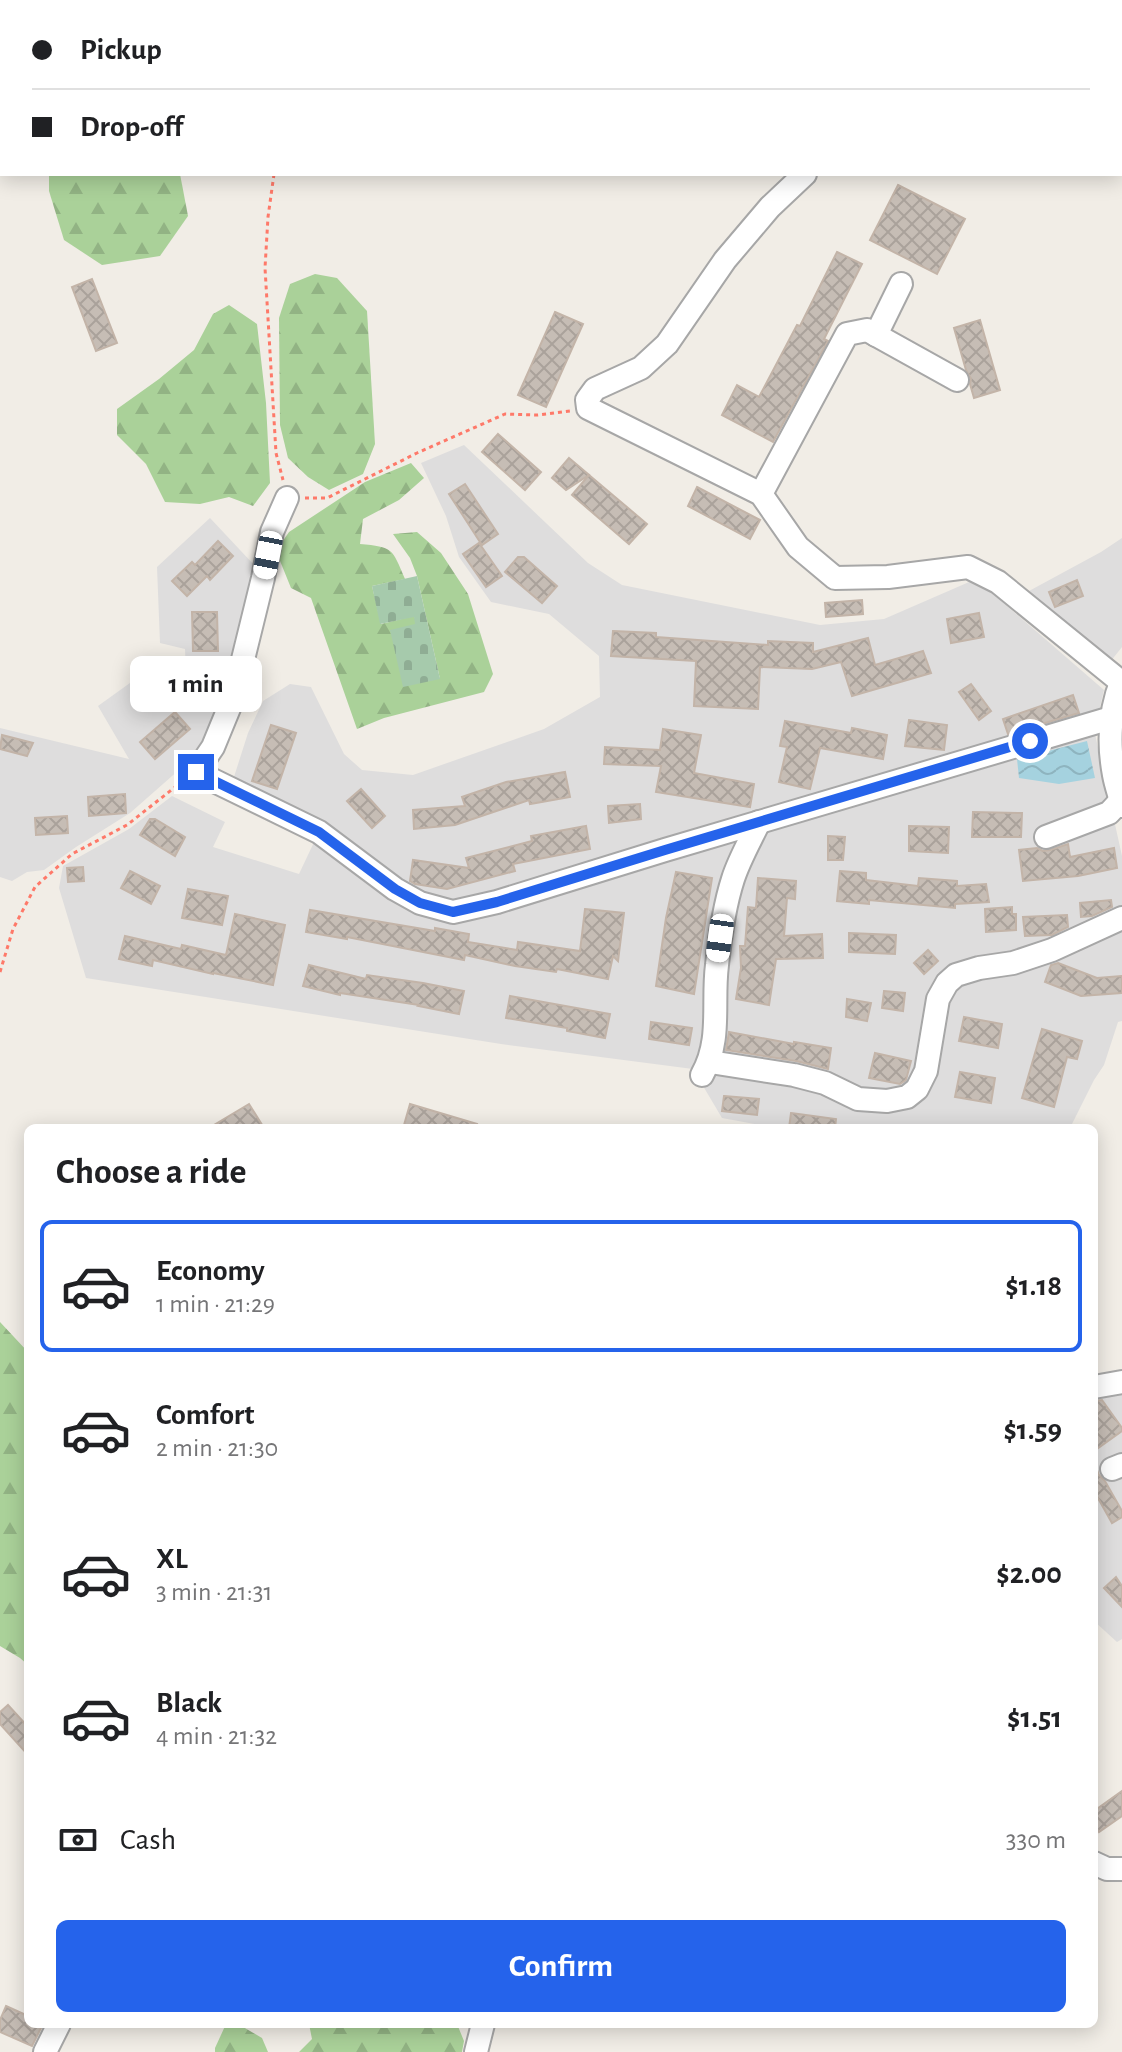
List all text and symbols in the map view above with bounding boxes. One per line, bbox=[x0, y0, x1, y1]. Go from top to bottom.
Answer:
text: Pickup bbox=[80, 35, 162, 65]
text: Drop-off bbox=[80, 112, 183, 142]
car bbox=[252, 529, 284, 581]
callout: 1 min bbox=[130, 656, 262, 712]
text: 1 min bbox=[169, 671, 223, 697]
route start bbox=[1012, 723, 1048, 759]
route end bbox=[178, 754, 214, 790]
car bbox=[705, 913, 735, 963]
text: Choose a ride bbox=[56, 1154, 246, 1190]
icon: car bbox=[60, 1250, 132, 1322]
text: Economy bbox=[156, 1256, 265, 1286]
text: $1.18 bbox=[1005, 1271, 1062, 1301]
text: 1 min · 21:29 bbox=[156, 1291, 275, 1317]
icon: car bbox=[60, 1394, 132, 1466]
text: Comfort bbox=[156, 1400, 255, 1430]
text: $1.59 bbox=[1003, 1415, 1062, 1445]
text: 2 min · 21:30 bbox=[156, 1435, 278, 1461]
icon: car bbox=[60, 1538, 132, 1610]
text: XL bbox=[156, 1544, 188, 1574]
text: $2.00 bbox=[996, 1559, 1062, 1589]
text: 3 min · 21:31 bbox=[156, 1579, 272, 1605]
icon: car bbox=[60, 1682, 132, 1754]
text: Black bbox=[156, 1688, 222, 1718]
text: $1.51 bbox=[1007, 1703, 1062, 1733]
text: 4 min · 21:32 bbox=[156, 1723, 277, 1749]
icon: cash bbox=[56, 1818, 100, 1862]
text: Cash bbox=[120, 1825, 176, 1855]
text: 330 m bbox=[1006, 1827, 1066, 1853]
button: Confirm bbox=[56, 1920, 1066, 2012]

